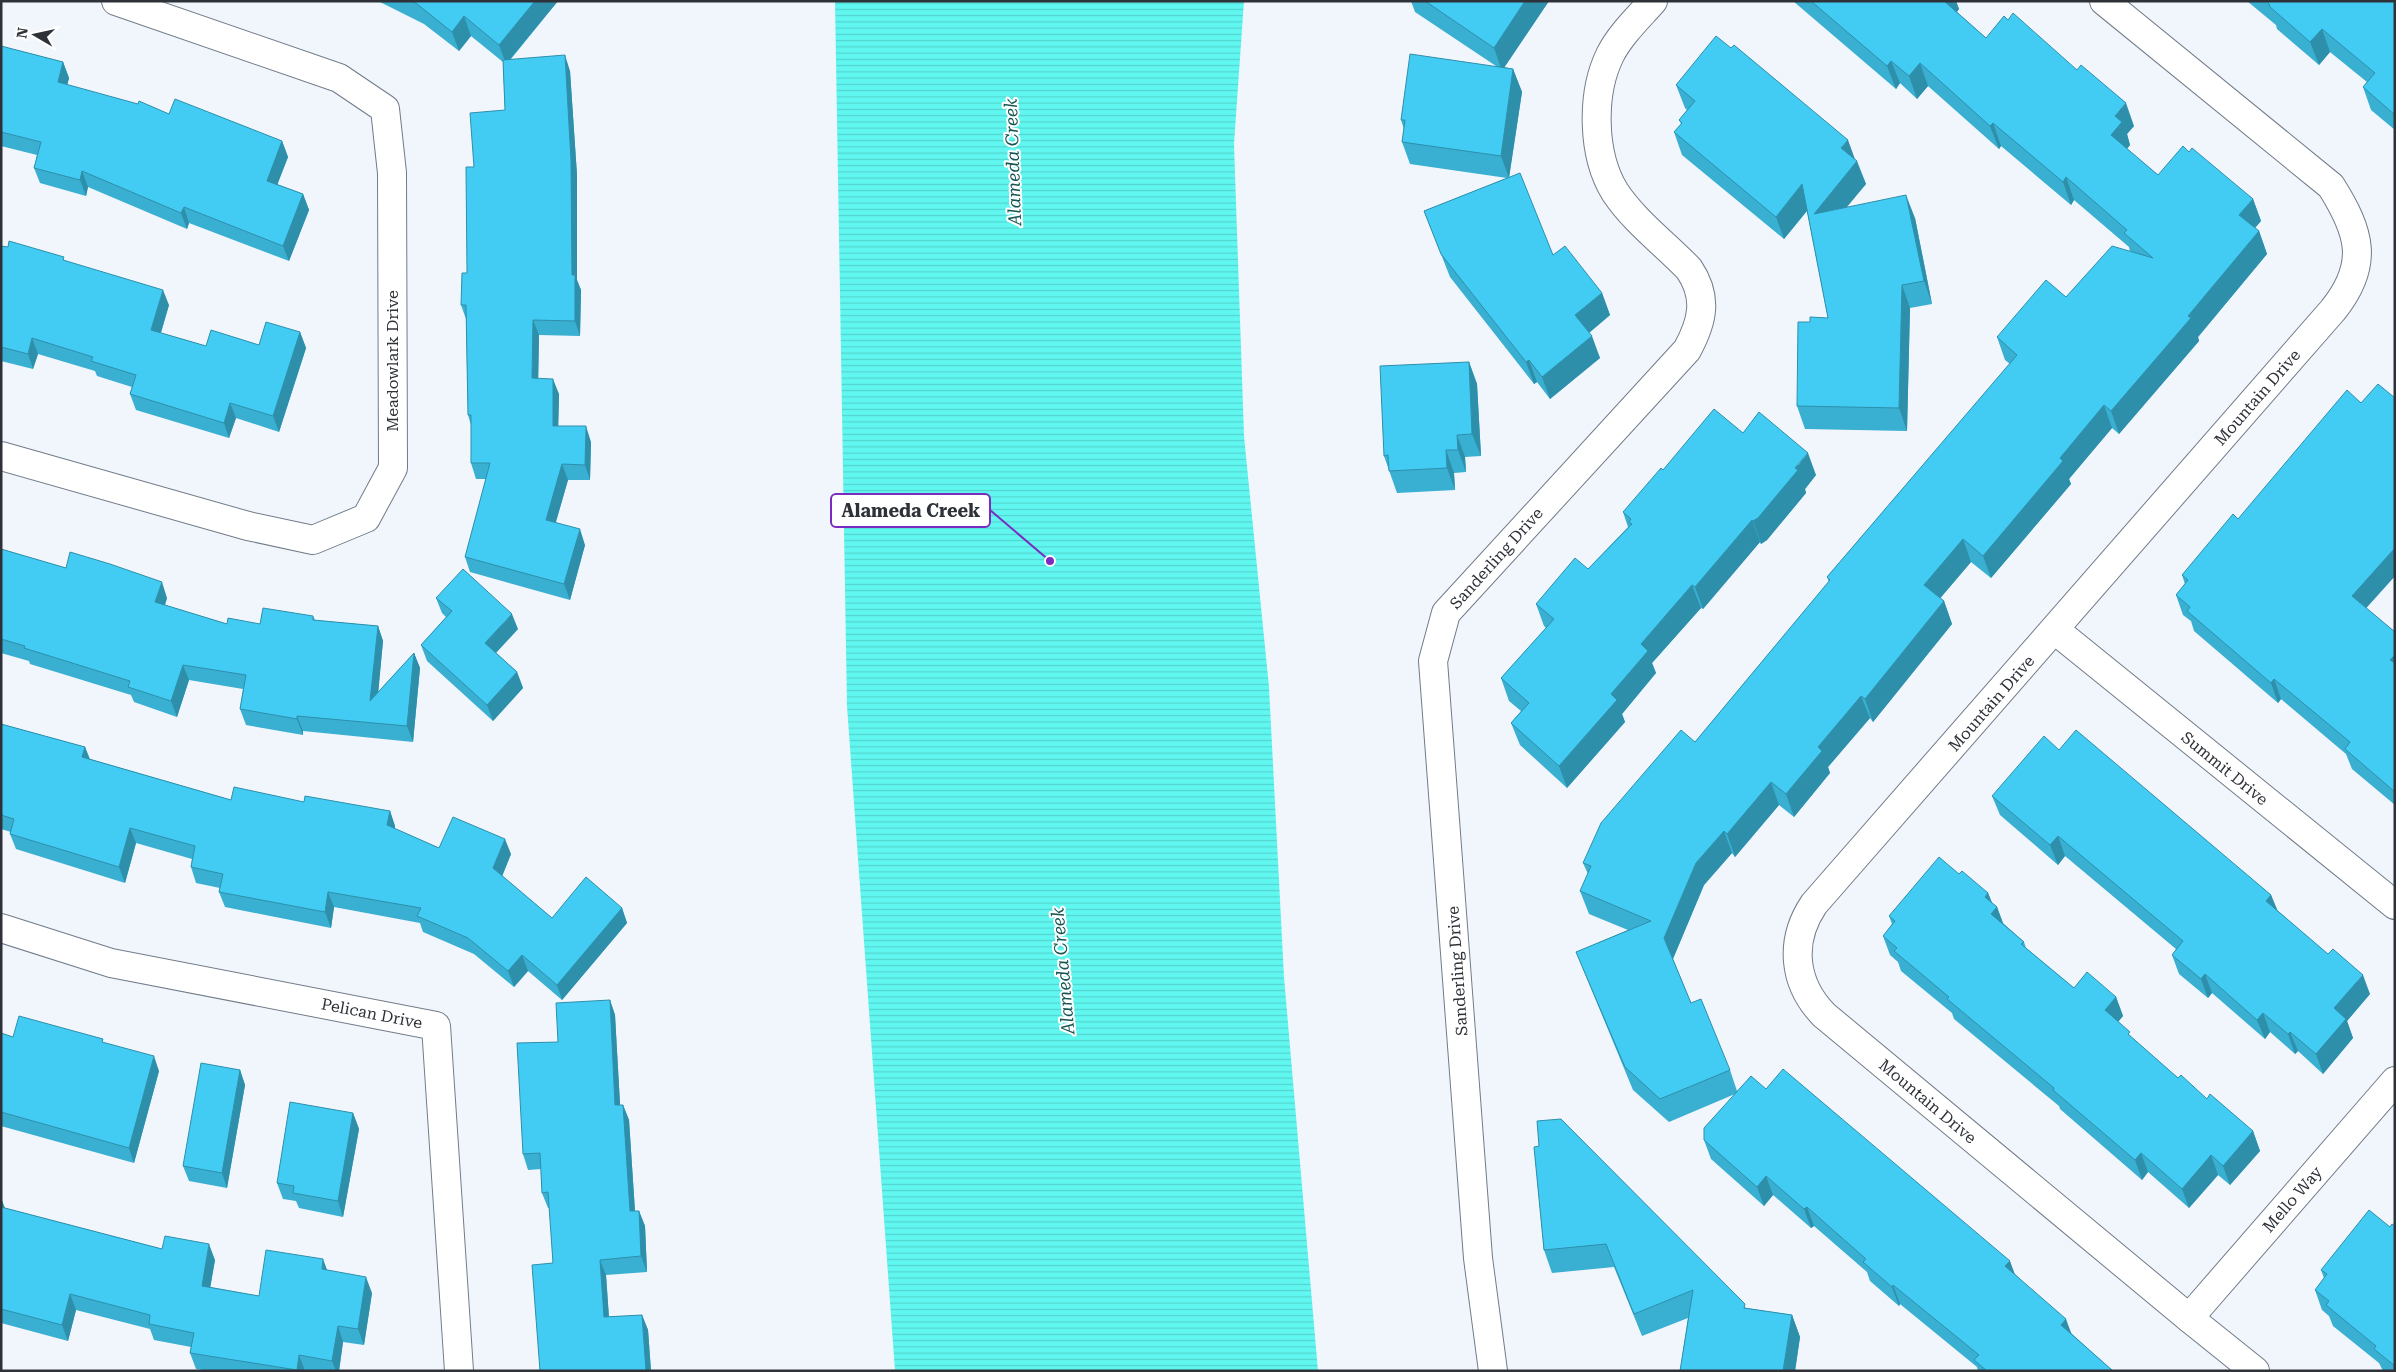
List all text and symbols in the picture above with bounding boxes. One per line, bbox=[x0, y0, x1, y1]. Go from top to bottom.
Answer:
north arrow bbox=[10, 10, 60, 60]
text: N bbox=[13, 26, 31, 40]
water label: Alameda Creek bbox=[1000, 98, 1025, 227]
street label: Meadowlark Drive bbox=[383, 290, 402, 432]
street label: Mountain Drive bbox=[2211, 345, 2304, 449]
callout: Alameda Creek bbox=[831, 494, 990, 527]
text: Alameda Creek bbox=[841, 500, 981, 521]
street label: Sanderling Drive bbox=[1446, 504, 1547, 613]
street label: Mountain Drive bbox=[1945, 651, 2038, 755]
street label: Summit Drive bbox=[2177, 728, 2272, 809]
street label: Sanderling Drive bbox=[1443, 905, 1472, 1036]
water label: Alameda Creek bbox=[1046, 907, 1079, 1036]
street label: Pelican Drive bbox=[320, 994, 424, 1033]
street label: Mountain Drive bbox=[1875, 1055, 1980, 1148]
street label: Mello Way bbox=[2259, 1162, 2326, 1236]

